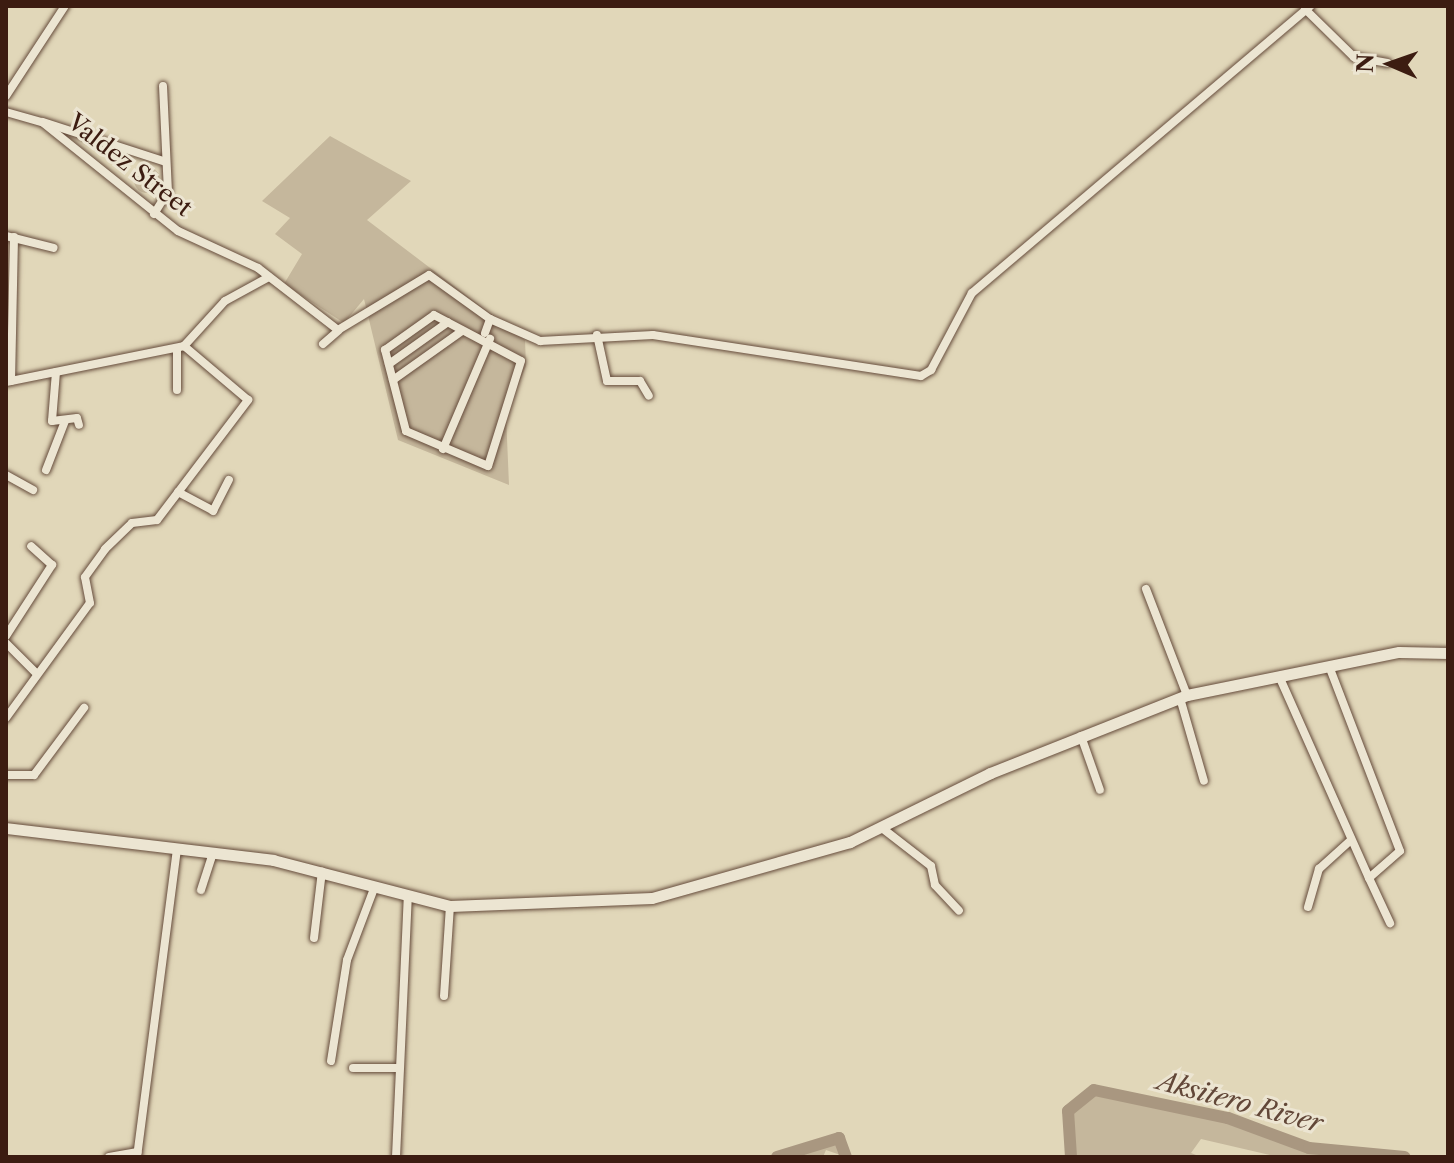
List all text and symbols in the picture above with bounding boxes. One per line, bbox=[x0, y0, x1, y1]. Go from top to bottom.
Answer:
north arrow bbox=[1350, 24, 1430, 104]
text: N bbox=[1352, 53, 1379, 73]
street label: Valdez Street bbox=[62, 108, 198, 222]
water label: Aksitero River bbox=[1154, 1066, 1326, 1140]

